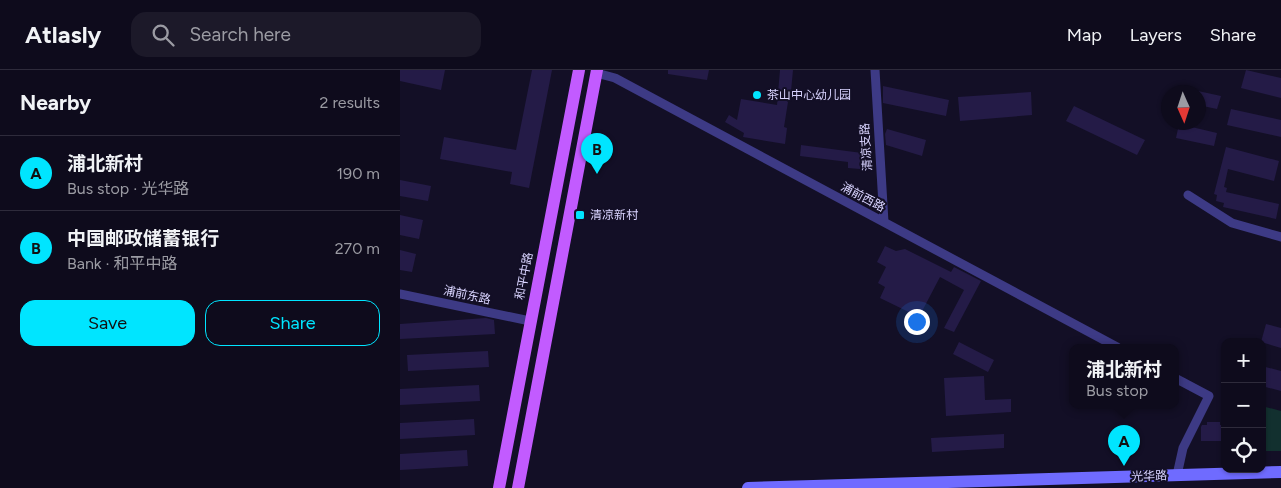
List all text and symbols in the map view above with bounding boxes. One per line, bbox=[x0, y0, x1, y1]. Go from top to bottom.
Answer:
search box bbox=[131, 12, 481, 57]
text: Atlasly bbox=[25, 20, 101, 49]
icon: search bbox=[149, 21, 177, 49]
text: Search here bbox=[189, 23, 291, 46]
text: Map bbox=[1067, 24, 1102, 46]
text: Layers bbox=[1130, 24, 1182, 46]
text: Share bbox=[1210, 24, 1256, 46]
north arrow bbox=[1161, 85, 1206, 130]
place label: 茶山中心幼儿园 bbox=[767, 88, 851, 102]
marker: 茶山中心幼儿园 bbox=[751, 89, 763, 101]
text: Nearby bbox=[20, 90, 91, 115]
text: 2 results bbox=[320, 93, 380, 112]
street label: 清凉支路 bbox=[857, 123, 875, 171]
pin: B bbox=[581, 133, 613, 174]
text: 浦北新村 bbox=[67, 152, 143, 175]
text: A bbox=[30, 164, 42, 183]
text: 190 m bbox=[337, 164, 380, 183]
text: Bus stop · 光华路 bbox=[67, 179, 189, 198]
street label: 浦前西路 bbox=[839, 180, 887, 214]
place label: 清凉新村 bbox=[590, 208, 639, 222]
marker: 清凉新村 bbox=[574, 209, 586, 221]
text: 中国邮政储蓄银行 bbox=[67, 227, 219, 250]
text: B bbox=[31, 239, 41, 258]
text: 270 m bbox=[335, 239, 380, 258]
street label: 和平中路 bbox=[513, 251, 535, 301]
text: Bank · 和平中路 bbox=[67, 254, 178, 273]
street label: 浦前东路 bbox=[442, 283, 492, 307]
button: Save bbox=[20, 300, 195, 346]
button: Share bbox=[205, 300, 380, 346]
your location bbox=[904, 309, 930, 335]
map controls bbox=[1221, 338, 1266, 473]
button: + bbox=[1221, 338, 1266, 383]
popup bbox=[1069, 344, 1179, 409]
text: 浦北新村 bbox=[1086, 358, 1162, 381]
text: Bus stop bbox=[1086, 381, 1148, 400]
button: − bbox=[1221, 383, 1266, 428]
pin: A bbox=[1108, 425, 1140, 466]
button: locate bbox=[1221, 428, 1266, 473]
street label: 光华路 bbox=[1131, 468, 1167, 484]

